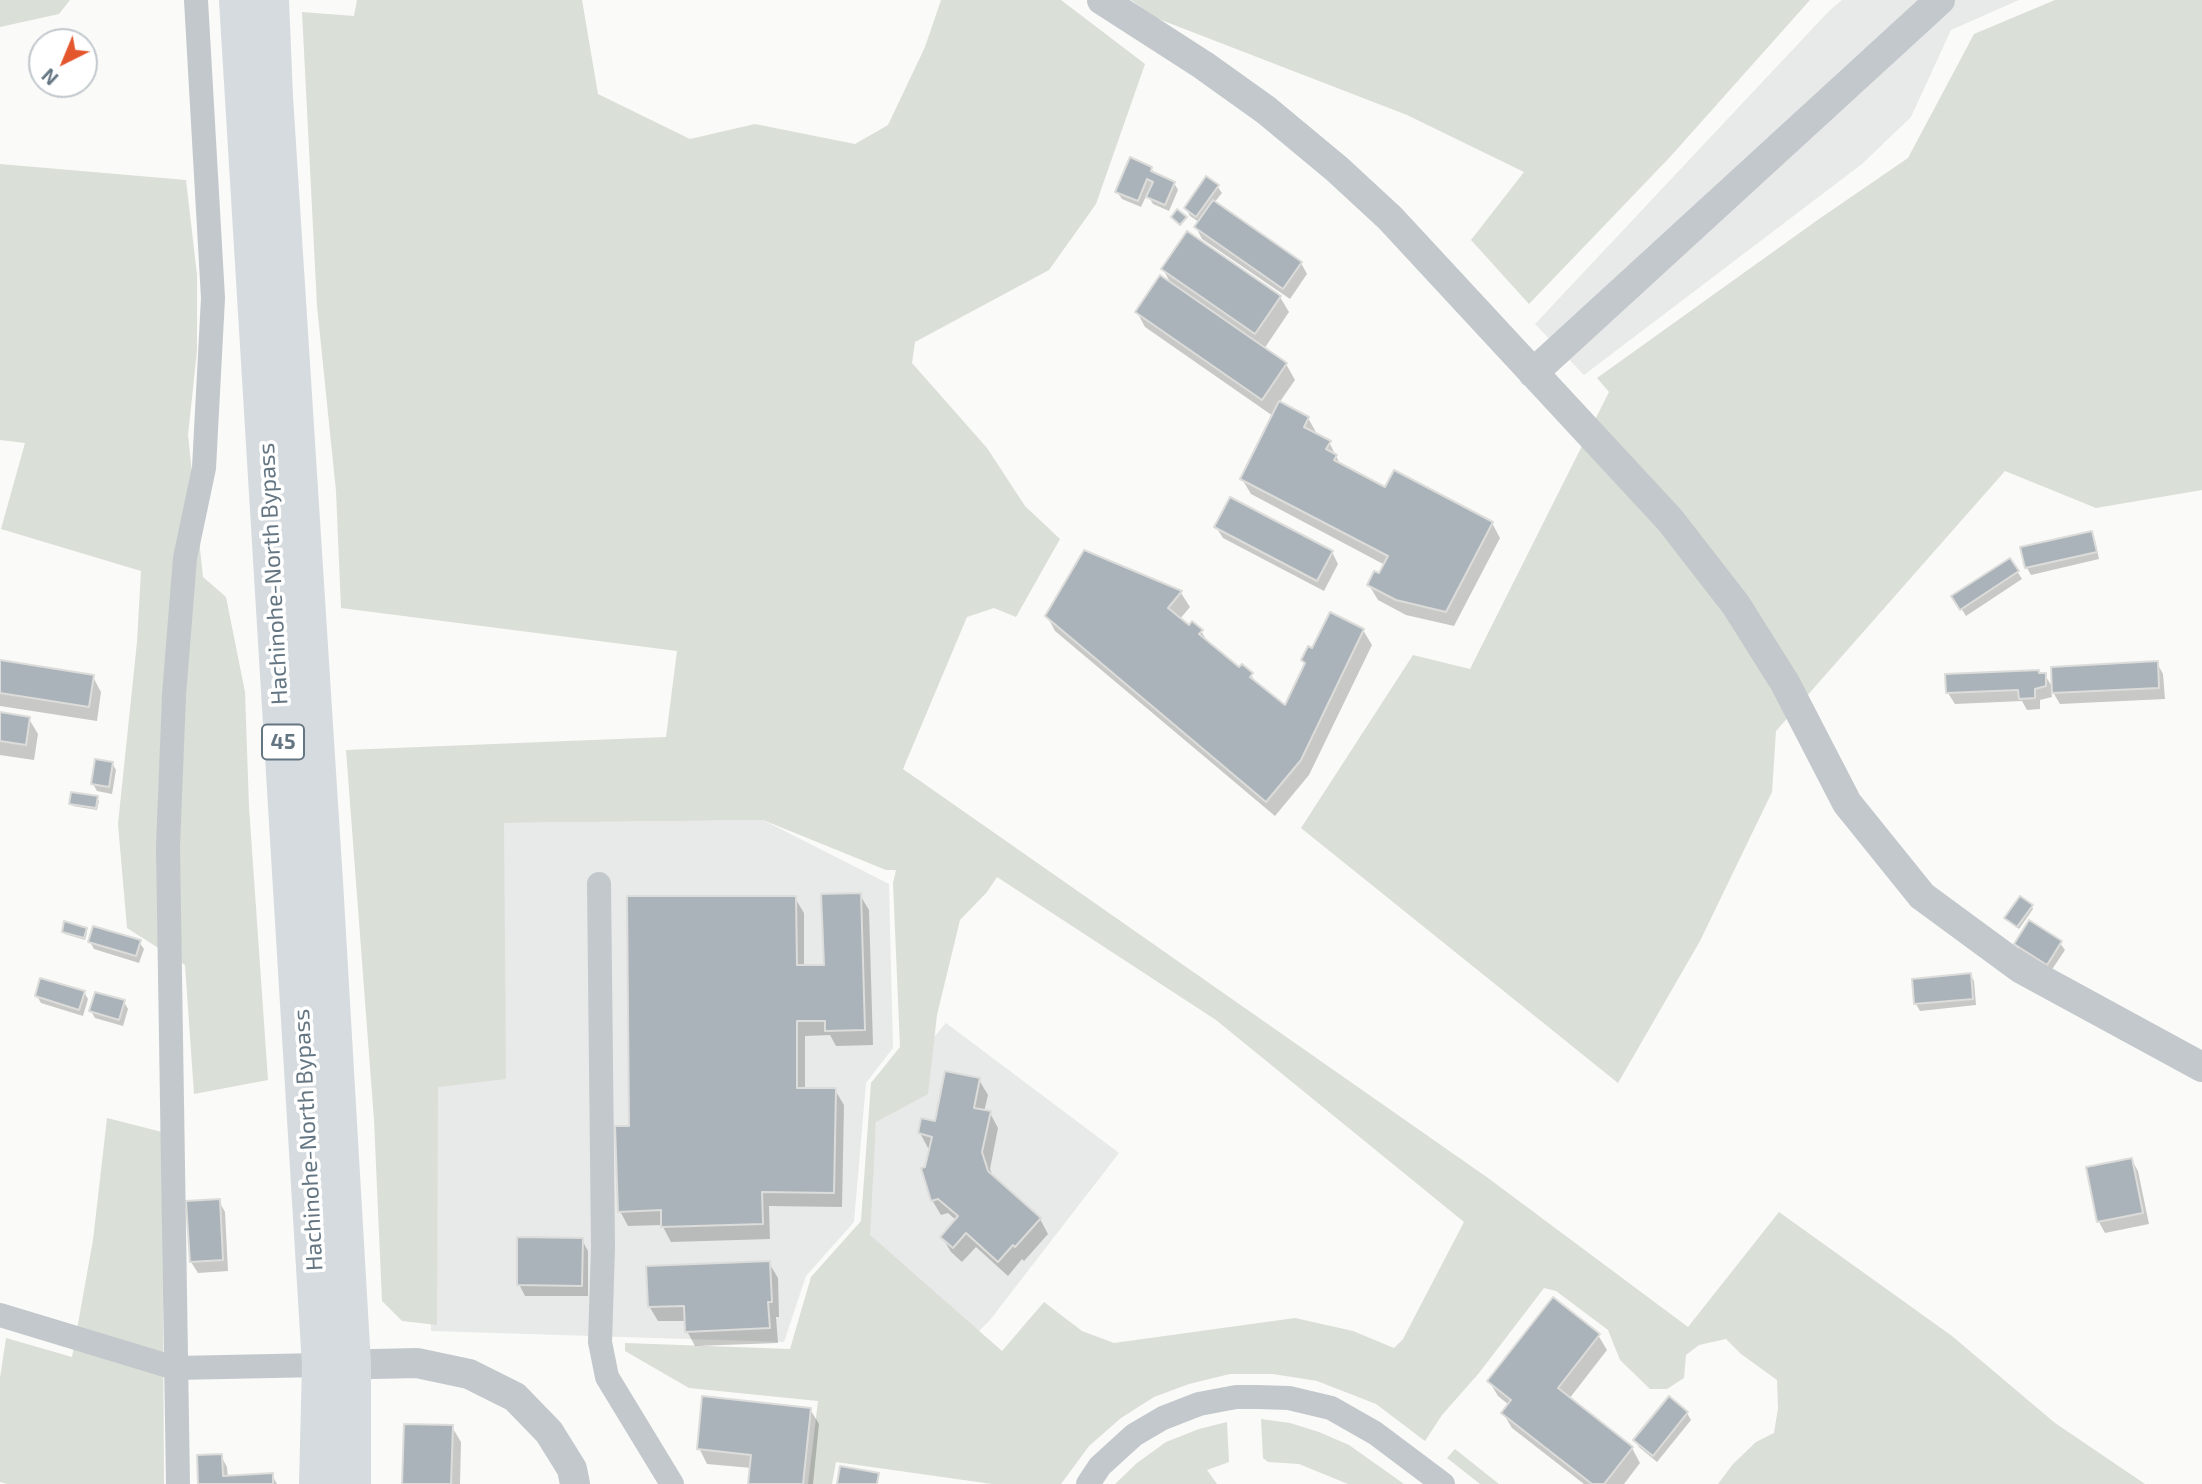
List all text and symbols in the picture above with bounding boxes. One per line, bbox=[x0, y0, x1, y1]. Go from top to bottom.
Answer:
north arrow bbox=[28, 28, 98, 98]
text: N bbox=[37, 64, 63, 90]
street label: Hachinohe-North Bypass bbox=[252, 442, 294, 706]
road number: 45 bbox=[262, 724, 304, 760]
street label: Hachinohe-North Bypass bbox=[287, 1008, 329, 1272]

